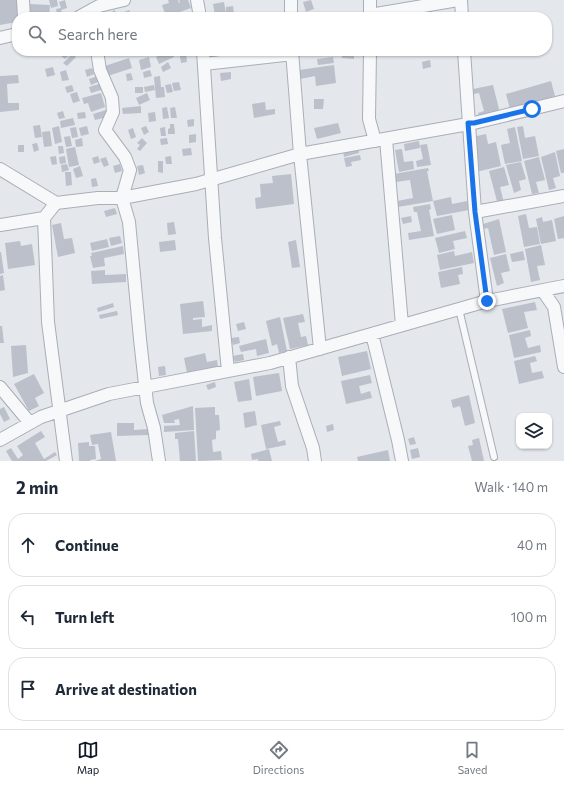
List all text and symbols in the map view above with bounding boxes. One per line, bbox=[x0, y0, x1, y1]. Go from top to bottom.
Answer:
search box bbox=[12, 12, 552, 56]
icon: search bbox=[26, 23, 48, 45]
text: Search here bbox=[58, 25, 137, 43]
route start bbox=[523, 100, 541, 118]
route end bbox=[478, 292, 496, 310]
map controls bbox=[516, 413, 552, 449]
button: layers bbox=[516, 413, 552, 449]
text: 2 min bbox=[16, 477, 58, 498]
text: Walk · 140 m bbox=[475, 479, 548, 495]
icon: ahead bbox=[17, 534, 39, 556]
text: Continue bbox=[55, 536, 119, 554]
text: 40 m bbox=[517, 537, 547, 553]
icon: left bbox=[17, 606, 39, 628]
text: Turn left bbox=[55, 608, 114, 626]
text: 100 m bbox=[511, 609, 547, 625]
icon: arrive bbox=[17, 678, 39, 700]
text: Arrive at destination bbox=[55, 680, 197, 698]
tab: Map bbox=[77, 739, 99, 776]
tab: Directions bbox=[253, 739, 304, 776]
tab: Saved bbox=[458, 739, 487, 776]

